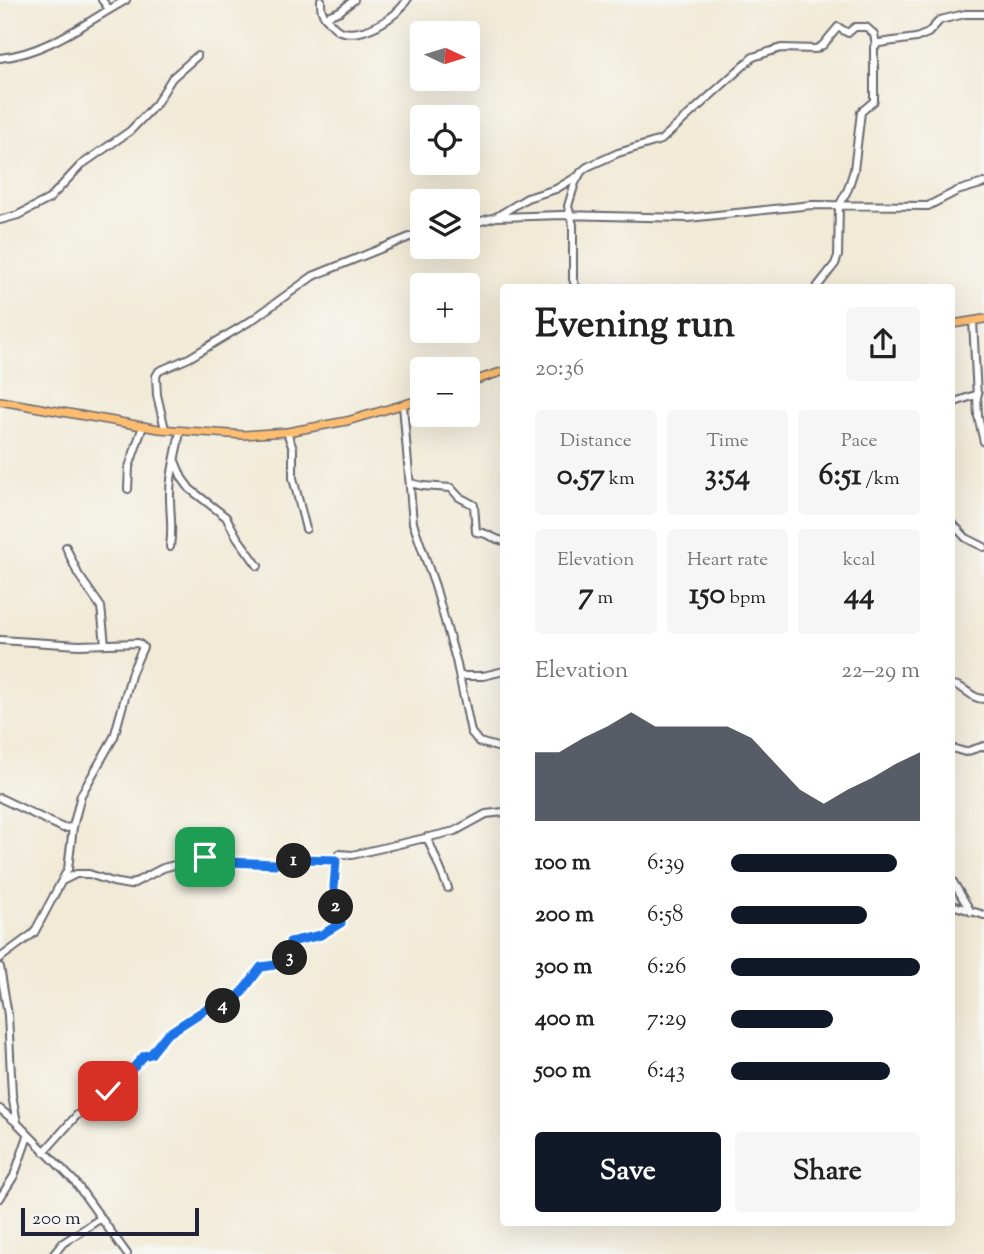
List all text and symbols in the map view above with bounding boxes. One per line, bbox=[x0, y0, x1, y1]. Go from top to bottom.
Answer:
north arrow bbox=[410, 21, 480, 91]
map controls bbox=[410, 21, 480, 427]
button: locate bbox=[410, 105, 480, 175]
button: layers bbox=[410, 189, 480, 259]
button: + bbox=[410, 273, 480, 343]
text: Evening run bbox=[535, 300, 735, 354]
button: share bbox=[846, 307, 920, 381]
text: 20:36 bbox=[535, 353, 584, 386]
button: − bbox=[410, 357, 480, 427]
text: Distance bbox=[560, 428, 632, 455]
text: Time bbox=[706, 428, 749, 455]
text: Pace bbox=[841, 428, 877, 455]
text: 0.57 bbox=[557, 455, 605, 498]
text: 3:54 bbox=[705, 455, 750, 498]
text: 6:51 bbox=[819, 455, 861, 498]
text: km bbox=[605, 466, 635, 493]
text: /km bbox=[861, 466, 900, 493]
text: Elevation bbox=[557, 547, 634, 574]
text: Heart rate bbox=[687, 547, 768, 574]
text: kcal bbox=[843, 547, 875, 574]
text: 7 bbox=[578, 574, 593, 617]
text: 150 bbox=[689, 574, 725, 617]
text: 44 bbox=[844, 574, 874, 617]
text: m bbox=[593, 585, 613, 612]
text: bpm bbox=[725, 585, 766, 612]
text: Elevation bbox=[535, 655, 628, 688]
text: 22–29 m bbox=[841, 655, 920, 688]
pin bbox=[175, 827, 235, 887]
icon: arrive bbox=[186, 838, 224, 876]
pin: 1 bbox=[276, 844, 312, 878]
text: 1 bbox=[290, 847, 297, 874]
text: 100 m bbox=[535, 847, 591, 880]
text: 6:39 bbox=[647, 847, 684, 880]
pin: 2 bbox=[318, 890, 354, 925]
text: 2 bbox=[331, 893, 340, 920]
text: 200 m bbox=[535, 899, 594, 932]
text: 6:58 bbox=[647, 899, 684, 932]
pin: 3 bbox=[272, 940, 308, 976]
text: 3 bbox=[286, 944, 293, 971]
text: 300 m bbox=[535, 951, 592, 984]
text: 6:26 bbox=[647, 951, 686, 984]
pin: 4 bbox=[206, 988, 241, 1024]
text: 4 bbox=[218, 992, 227, 1019]
text: 400 m bbox=[535, 1003, 595, 1036]
text: 7:29 bbox=[647, 1003, 686, 1036]
text: 500 m bbox=[535, 1055, 591, 1088]
text: 6:43 bbox=[647, 1055, 685, 1088]
pin bbox=[78, 1061, 138, 1121]
icon: check bbox=[89, 1072, 127, 1110]
button: Save bbox=[535, 1132, 721, 1212]
button: Share bbox=[735, 1132, 920, 1212]
scale bar bbox=[21, 1205, 200, 1237]
text: 200 m bbox=[32, 1206, 81, 1233]

